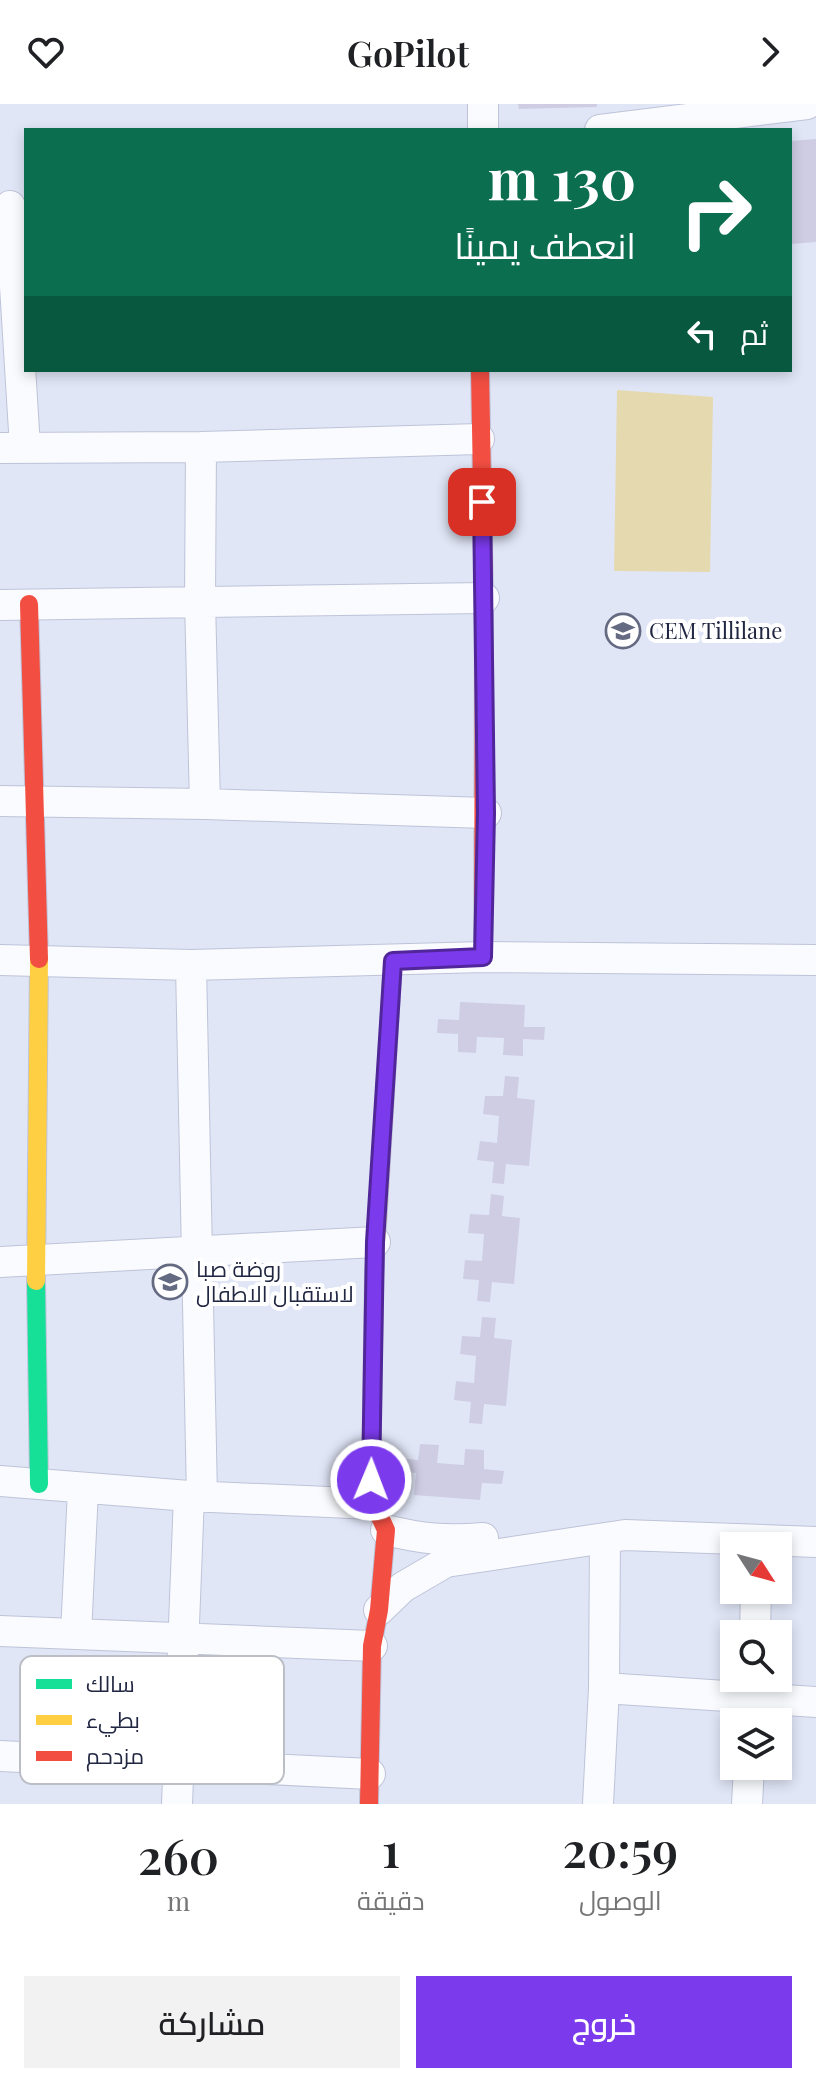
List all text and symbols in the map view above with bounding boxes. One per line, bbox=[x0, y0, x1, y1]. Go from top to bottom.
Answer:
text: GoPilot bbox=[347, 28, 469, 76]
icon: heart bbox=[24, 30, 68, 74]
icon: forward bbox=[748, 30, 792, 74]
text: 130 m bbox=[488, 140, 636, 215]
icon: right bbox=[664, 160, 768, 264]
text: انعطف يمينًا bbox=[454, 220, 636, 268]
icon: left bbox=[680, 312, 724, 356]
text: ثم bbox=[740, 313, 768, 353]
pin bbox=[448, 468, 516, 536]
icon: arrive bbox=[460, 480, 504, 524]
school or university icon: CEM Tillilane bbox=[604, 612, 642, 650]
place label: CEM Tillilane bbox=[649, 615, 782, 645]
place label: روضة صبا لاستقبال الاطفال bbox=[196, 1253, 354, 1308]
school or university icon: روضة صبا لاستقبال الاطفال bbox=[151, 1263, 189, 1301]
position arrow bbox=[329, 1438, 413, 1522]
north arrow bbox=[720, 1532, 792, 1604]
map controls bbox=[720, 1532, 792, 1780]
button: search bbox=[720, 1620, 792, 1692]
legend bbox=[20, 1656, 284, 1784]
text: سالك bbox=[86, 1668, 135, 1698]
text: بطيء bbox=[86, 1704, 140, 1737]
button: layers bbox=[720, 1708, 792, 1780]
text: مزدحم bbox=[86, 1740, 144, 1772]
text: 1 bbox=[382, 1816, 400, 1880]
text: 20:59 bbox=[563, 1816, 678, 1880]
text: 260 bbox=[138, 1823, 219, 1887]
text: دقيقة bbox=[357, 1882, 425, 1917]
text: الوصول bbox=[579, 1882, 662, 1917]
text: m bbox=[167, 1883, 190, 1918]
button: مشاركة bbox=[24, 1976, 400, 2068]
button: خروج bbox=[416, 1976, 792, 2068]

